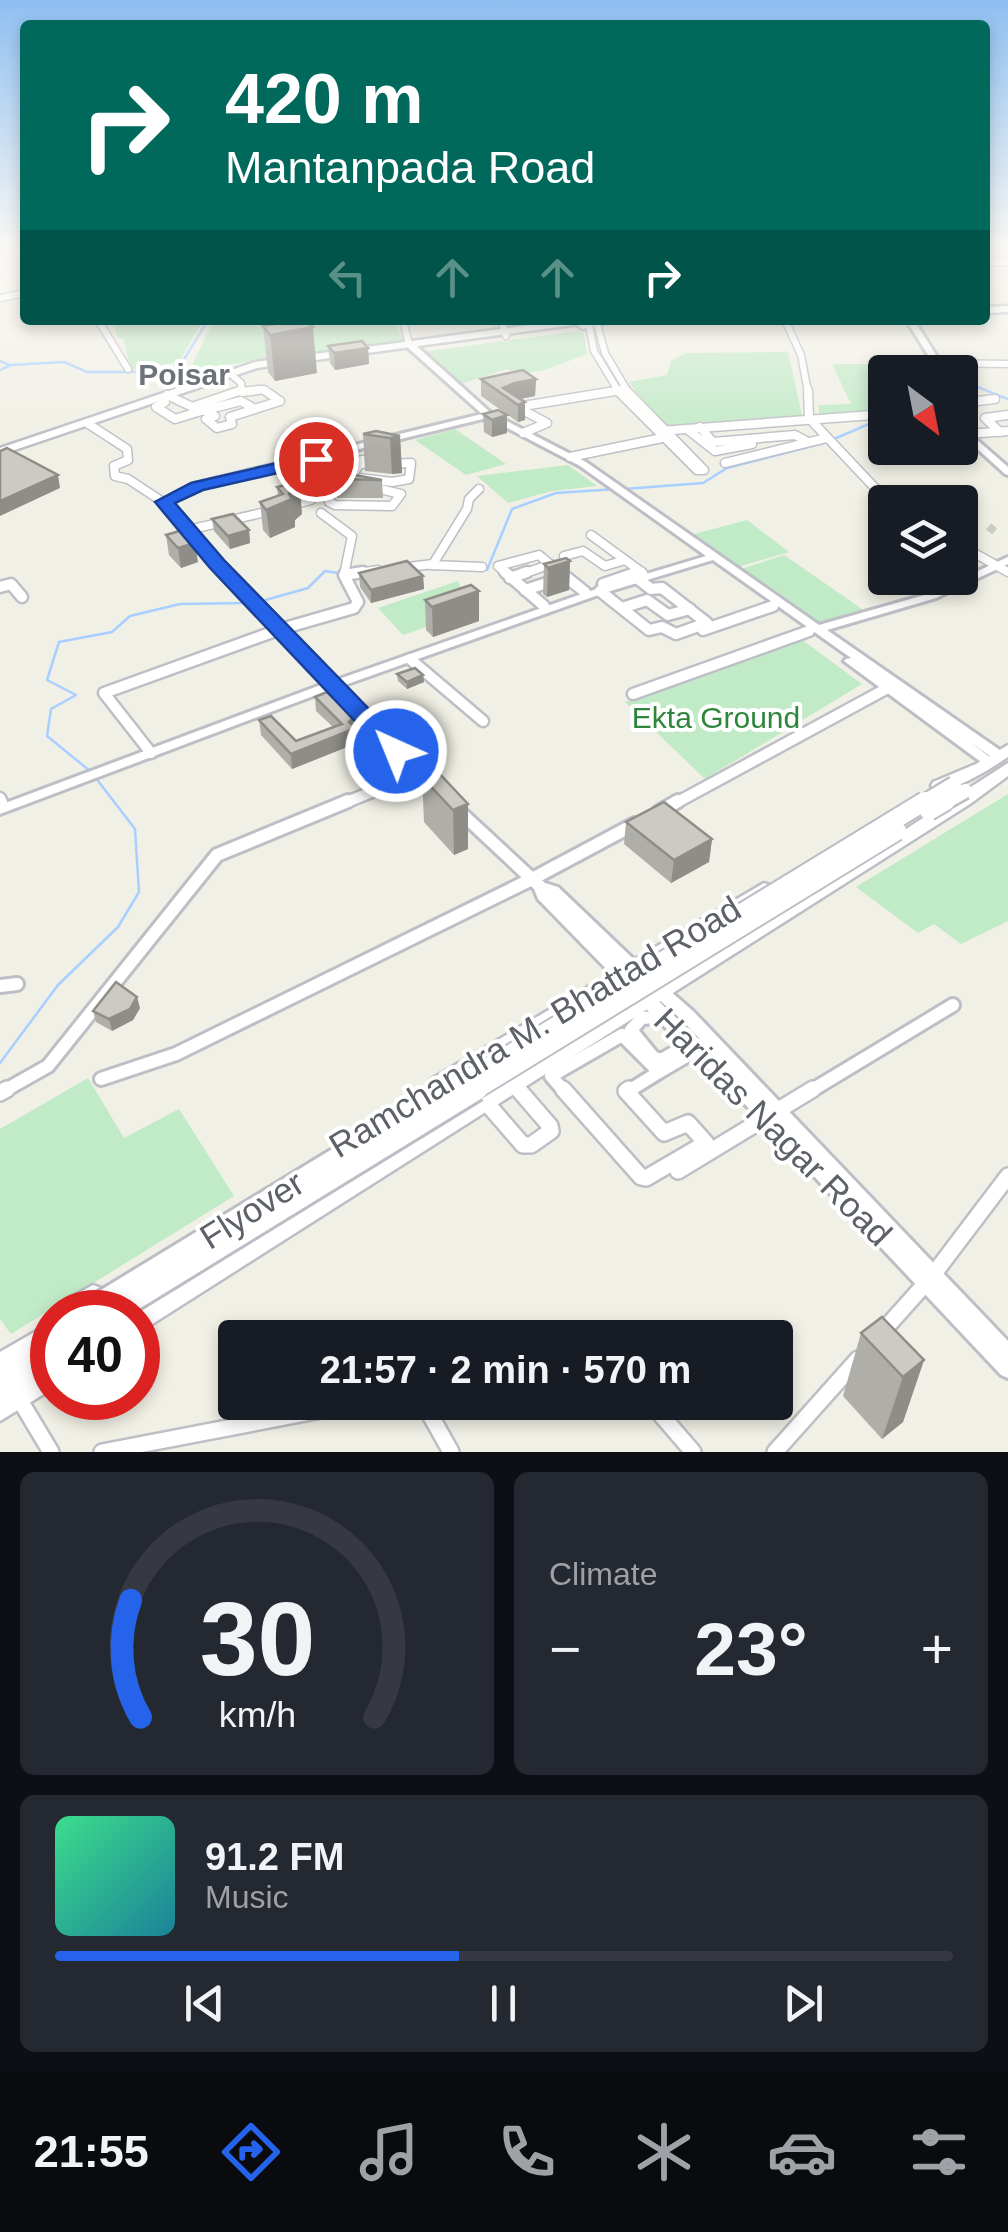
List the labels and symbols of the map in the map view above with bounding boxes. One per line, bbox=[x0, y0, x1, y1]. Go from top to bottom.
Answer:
north arrow bbox=[868, 355, 978, 465]
district label: Poisar bbox=[138, 358, 230, 391]
pin bbox=[274, 417, 359, 502]
position arrow bbox=[344, 699, 448, 803]
park label: Ekta Ground bbox=[632, 701, 800, 734]
street label: Ramchandra M. Bhattad Road bbox=[322, 888, 747, 1165]
street label: Haridas Nagar Road bbox=[647, 1000, 900, 1253]
street label: Flyover bbox=[193, 1162, 311, 1257]
speed limit sign: 40 bbox=[30, 1290, 160, 1420]

